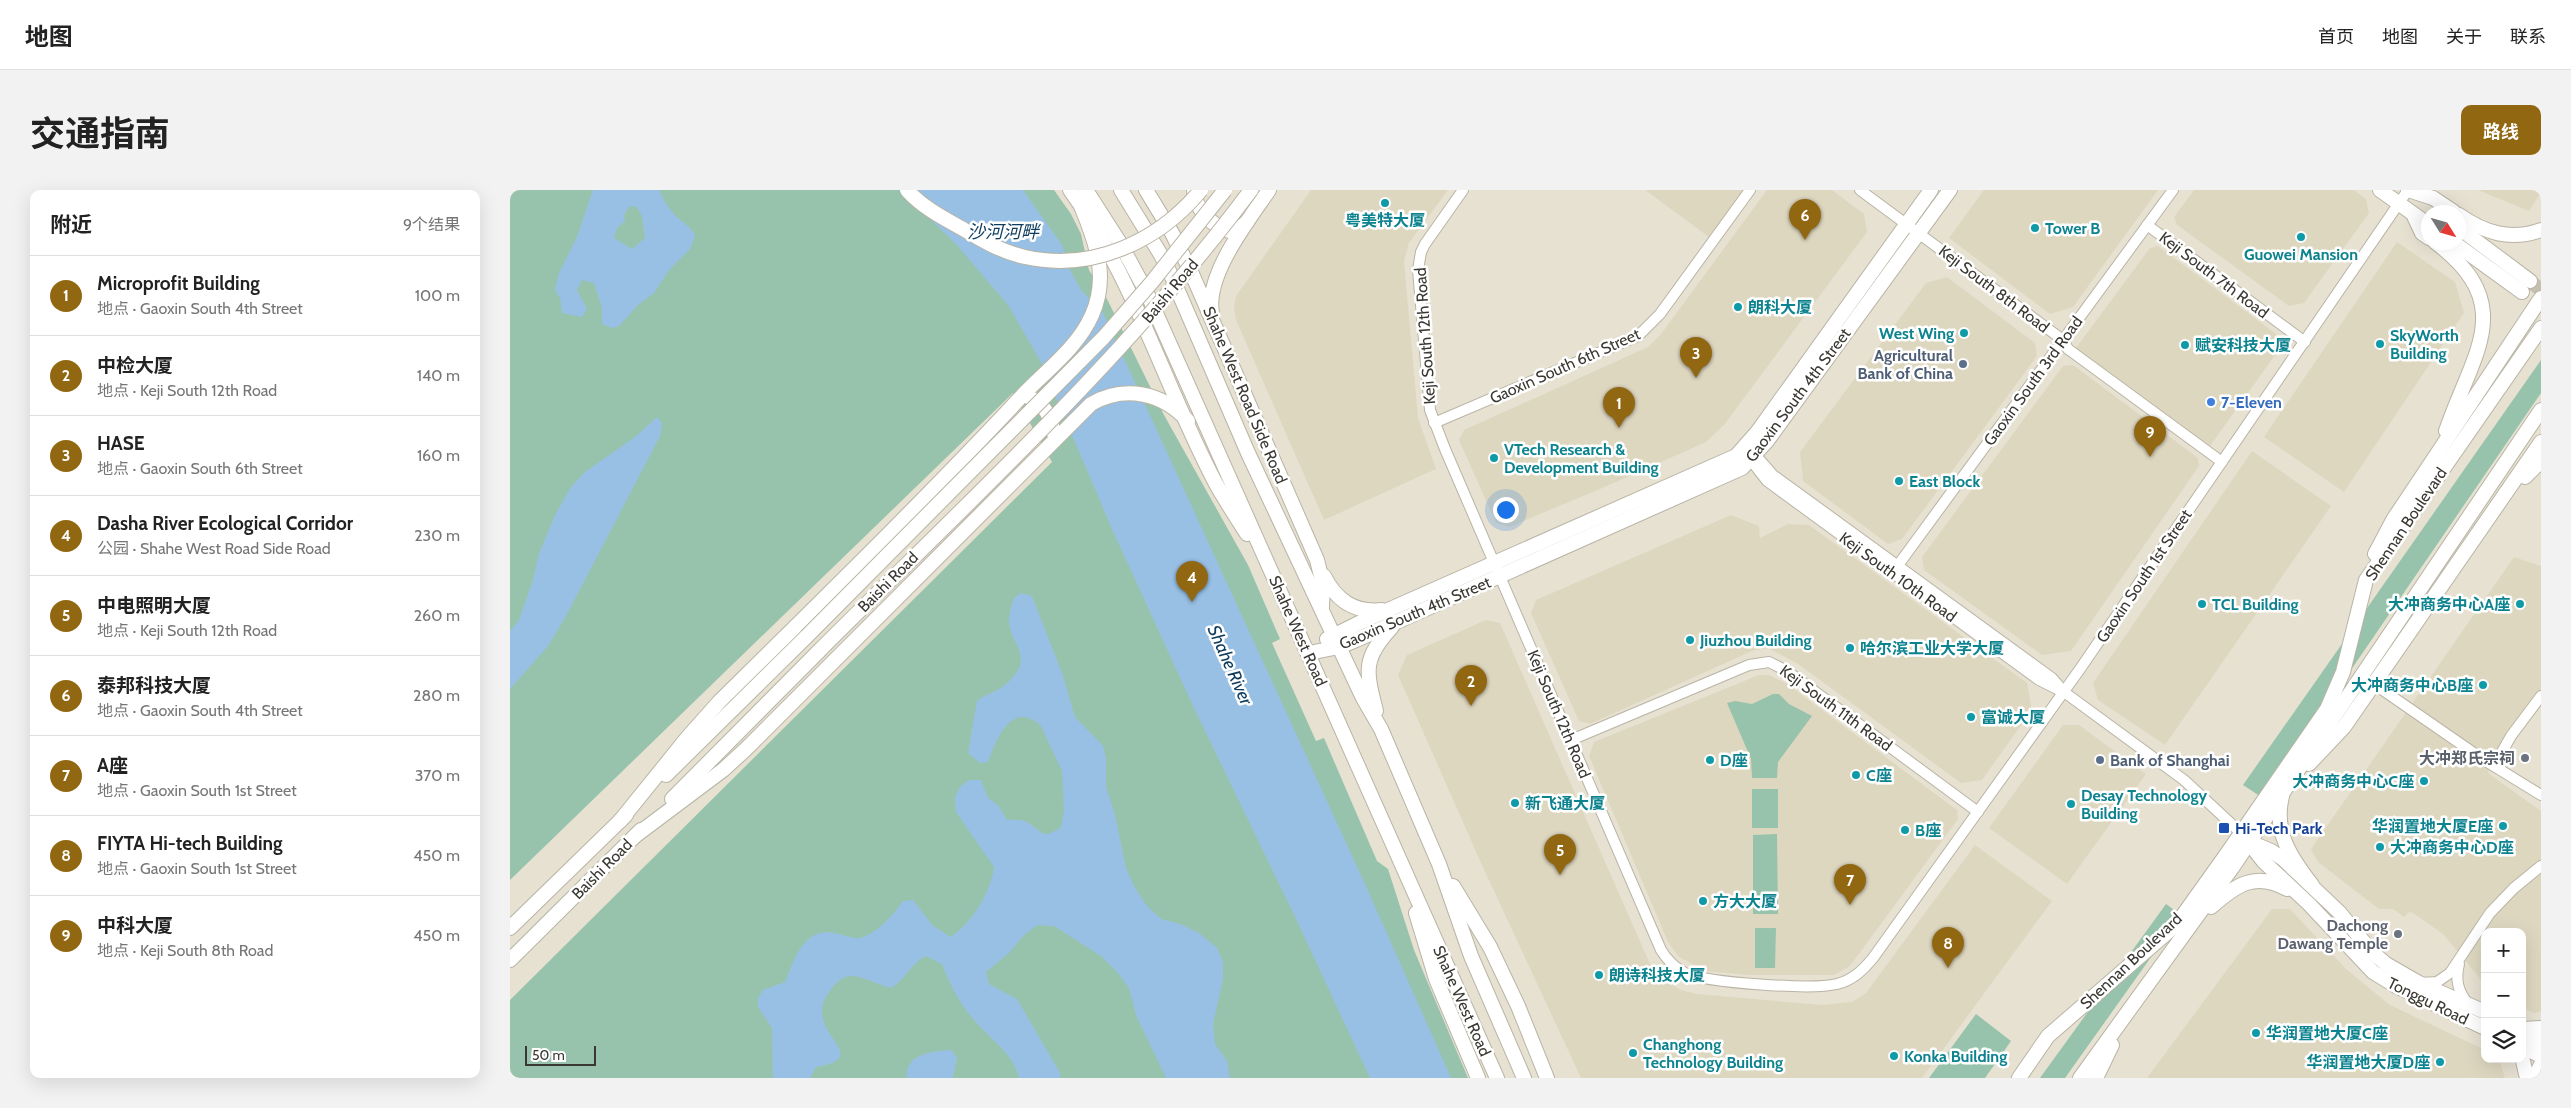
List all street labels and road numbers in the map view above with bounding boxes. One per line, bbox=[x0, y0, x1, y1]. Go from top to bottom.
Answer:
street label: Keji South 7th Road bbox=[2156, 228, 2272, 322]
street label: Keji South 8th Road bbox=[1935, 241, 2053, 337]
street label: Baishi Road bbox=[1138, 255, 1202, 327]
street label: Keji South 12th Road bbox=[1411, 267, 1439, 405]
street label: Shahe West Road Side Road bbox=[1199, 304, 1291, 486]
street label: Gaoxin South 3rd Road bbox=[1980, 313, 2086, 449]
street label: Gaoxin South 6th Street bbox=[1487, 324, 1644, 408]
street label: Gaoxin South 4th Street bbox=[1741, 324, 1855, 466]
street label: Shennan Boulevard bbox=[2361, 464, 2451, 584]
street label: Gaoxin South 1st Street bbox=[2092, 505, 2196, 646]
street label: Keji South 10th Road bbox=[1836, 528, 1960, 626]
street label: Baishi Road bbox=[854, 548, 922, 616]
street label: Gaoxin South 4th Street bbox=[1336, 572, 1494, 654]
street label: Shahe West Road bbox=[1265, 573, 1331, 689]
street label: Keji South 12th Road bbox=[1523, 647, 1595, 781]
street label: Keji South 11th Road bbox=[1776, 661, 1896, 755]
street label: Baishi Road bbox=[568, 835, 636, 903]
street label: Shennan Boulevard bbox=[2076, 909, 2186, 1013]
street label: Shahe West Road bbox=[1429, 943, 1495, 1059]
street label: Tonggu Road bbox=[2384, 973, 2472, 1029]

